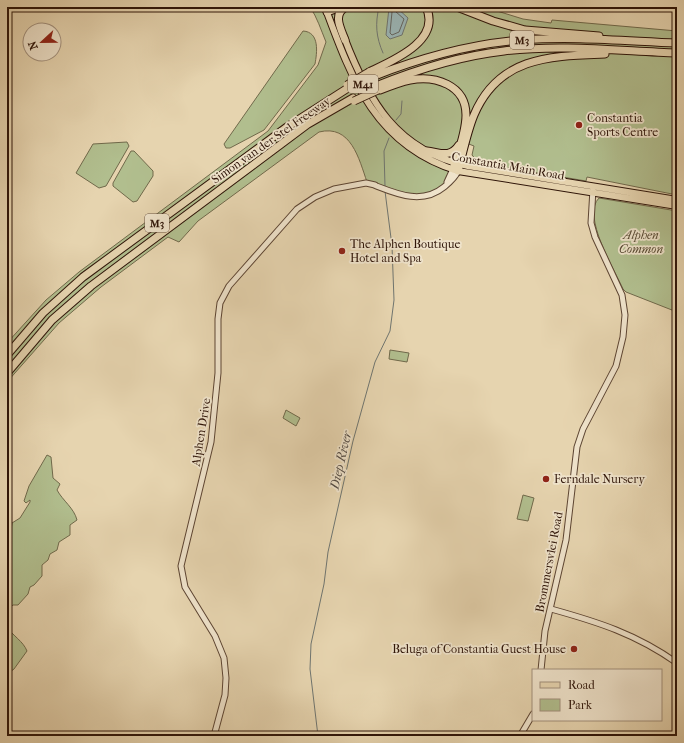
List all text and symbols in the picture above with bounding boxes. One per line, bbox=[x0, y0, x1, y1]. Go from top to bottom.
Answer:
north arrow bbox=[22, 22, 62, 62]
road number: M3 bbox=[510, 31, 534, 49]
text: N bbox=[25, 39, 41, 52]
road number: M41 bbox=[348, 75, 378, 93]
street label: Simon van der Stel Freeway bbox=[209, 93, 334, 187]
place label: Constantia Sports Centre bbox=[587, 111, 658, 139]
marker: Constantia Sports Centre bbox=[574, 120, 584, 130]
street label: Constantia Main Road bbox=[450, 149, 566, 183]
road number: M3 bbox=[145, 214, 169, 232]
park label: Alphen Common bbox=[619, 228, 663, 256]
place label: The Alphen Boutique Hotel and Spa bbox=[350, 237, 460, 265]
marker: The Alphen Boutique Hotel and Spa bbox=[337, 246, 347, 256]
street label: Alphen Drive bbox=[189, 397, 213, 468]
water label: Diep River bbox=[326, 428, 355, 492]
place label: Ferndale Nursery bbox=[554, 472, 645, 486]
marker: Ferndale Nursery bbox=[541, 474, 551, 484]
street label: Brommersvlei Road bbox=[532, 510, 566, 613]
place label: Beluga of Constantia Guest House bbox=[392, 642, 566, 656]
marker: Beluga of Constantia Guest House bbox=[569, 644, 579, 654]
legend bbox=[532, 669, 662, 721]
text: Road bbox=[568, 678, 595, 692]
text: Park bbox=[568, 698, 593, 712]

